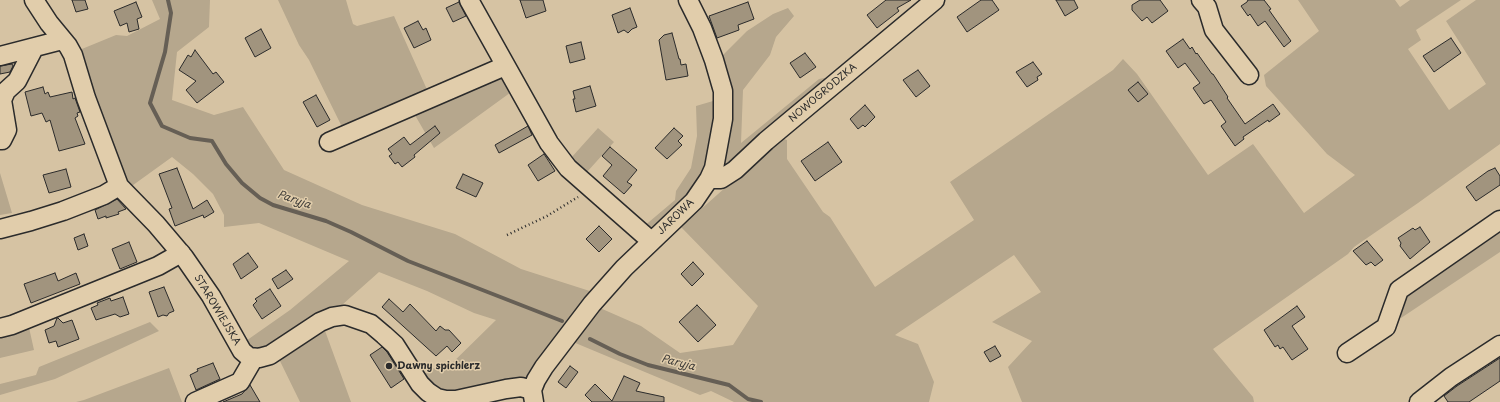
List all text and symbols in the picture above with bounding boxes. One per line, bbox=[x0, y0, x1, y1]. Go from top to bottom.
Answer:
street label: NOWOGRODZKA bbox=[787, 61, 859, 125]
water label: Paryja bbox=[276, 188, 312, 212]
street label: JAROWA bbox=[655, 197, 697, 237]
street label: STAROWIEJSKA bbox=[191, 272, 243, 348]
water label: Paryja bbox=[660, 352, 696, 374]
place label: Dawny spichlerz bbox=[397, 360, 480, 372]
marker: Dawny spichlerz bbox=[384, 361, 394, 371]

